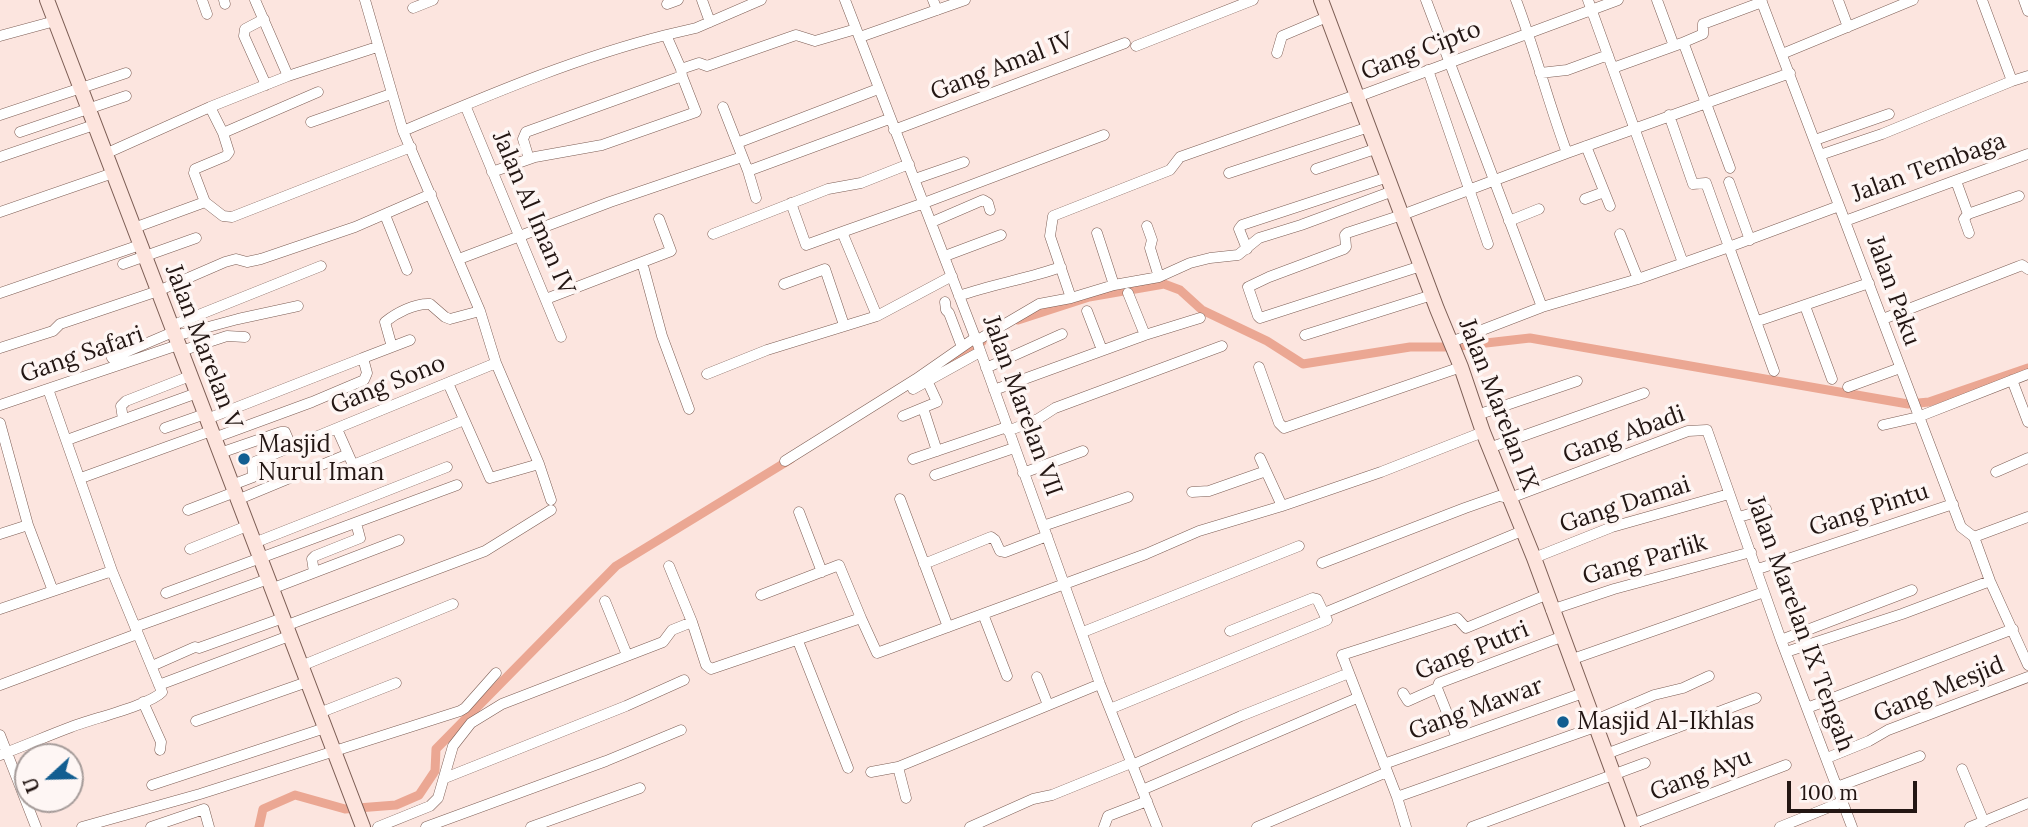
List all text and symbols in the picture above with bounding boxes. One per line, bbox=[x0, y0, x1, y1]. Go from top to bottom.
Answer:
street label: Gang Cipto bbox=[1357, 15, 1485, 87]
street label: Gang Amal IV bbox=[927, 27, 1077, 107]
street label: Jalan Al Iman IV bbox=[486, 127, 580, 299]
street label: Jalan Tembaga bbox=[1848, 127, 2010, 209]
street label: Jalan Paku bbox=[1860, 232, 1926, 350]
street label: Jalan Marelan V bbox=[158, 261, 248, 433]
street label: Jalan Marelan VII bbox=[976, 312, 1068, 500]
street label: Jalan Marelan IX bbox=[1452, 315, 1544, 495]
street label: Gang Safari bbox=[17, 320, 147, 390]
street label: Gang Sono bbox=[326, 349, 450, 421]
street label: Gang Abadi bbox=[1559, 400, 1689, 470]
place label: Masjid Nurul Iman bbox=[258, 431, 384, 487]
marker: Masjid Nurul Iman bbox=[236, 451, 252, 467]
street label: Gang Damai bbox=[1556, 470, 1694, 540]
street label: Gang Pintu bbox=[1806, 477, 1932, 543]
street label: Jalan Marelan IX Tengah bbox=[1740, 492, 1860, 756]
street label: Gang Parlik bbox=[1580, 529, 1710, 591]
street label: Gang Putri bbox=[1411, 615, 1533, 687]
street label: Gang Mesjid bbox=[1870, 651, 2008, 729]
street label: Gang Mawar bbox=[1405, 671, 1547, 747]
place label: Masjid Al-Ikhlas bbox=[1577, 708, 1754, 736]
marker: Masjid Al-Ikhlas bbox=[1555, 714, 1571, 730]
street label: Gang Ayu bbox=[1646, 742, 1756, 808]
north arrow bbox=[14, 743, 84, 813]
scale bar bbox=[1790, 768, 1920, 812]
text: U bbox=[18, 774, 45, 796]
text: 100 m bbox=[1800, 779, 1858, 806]

